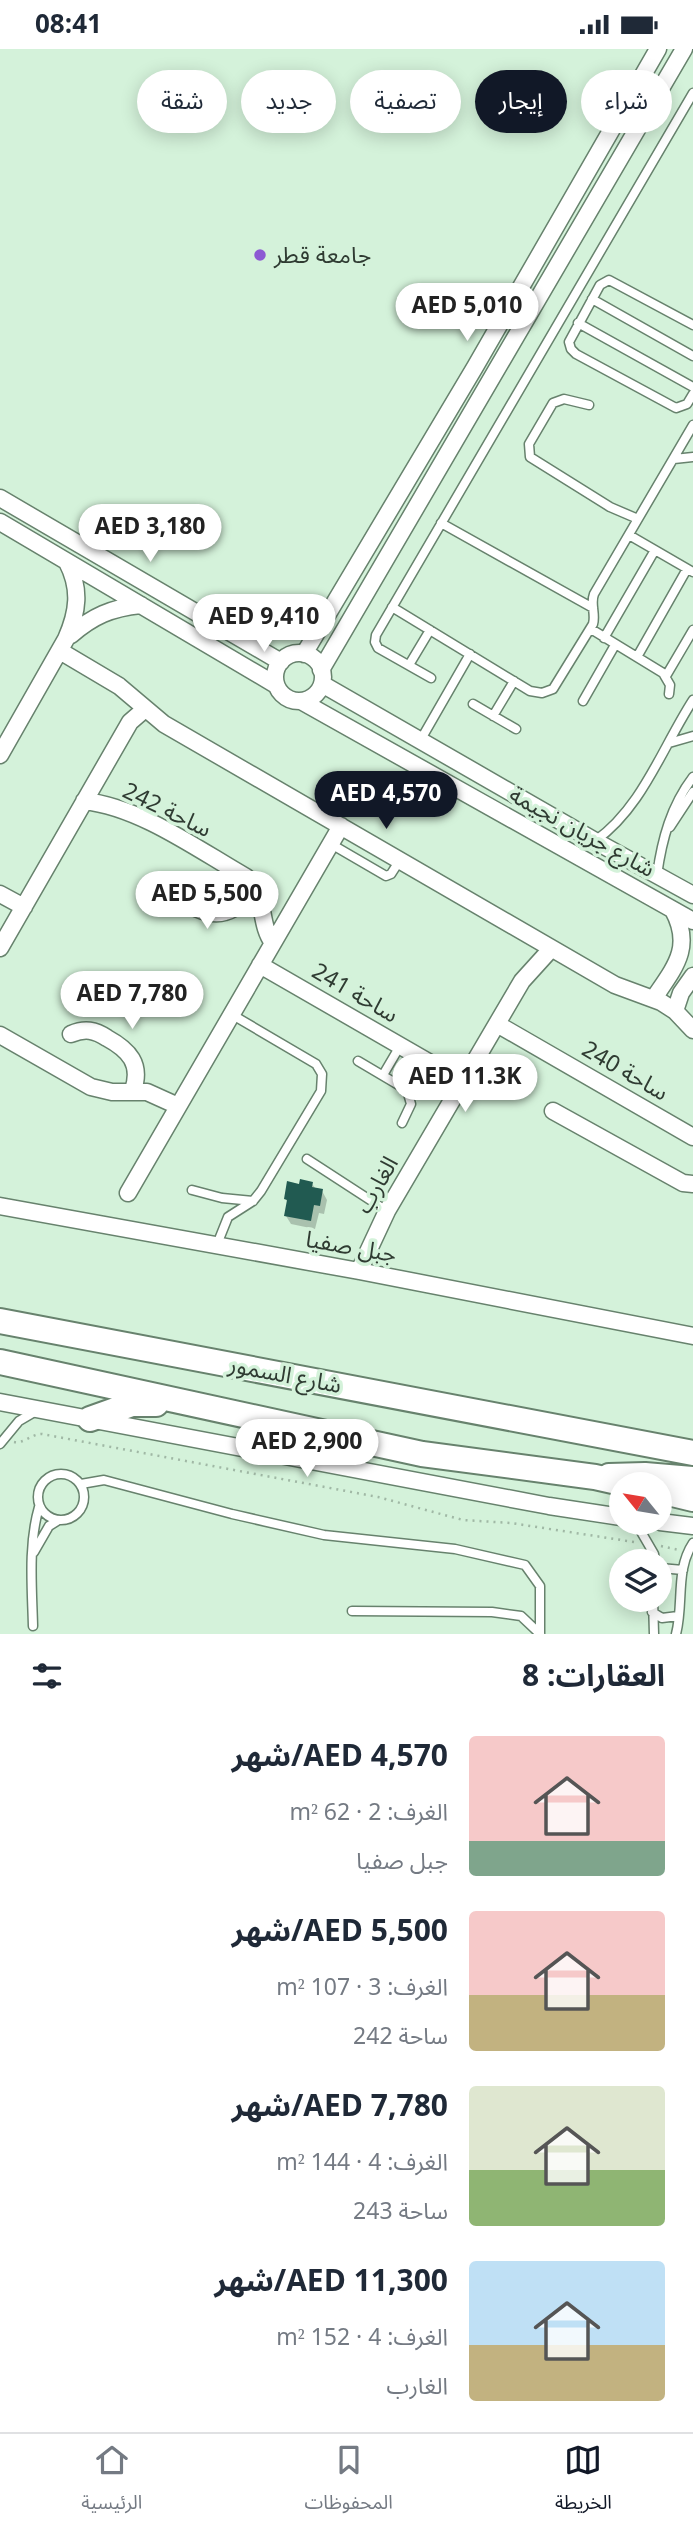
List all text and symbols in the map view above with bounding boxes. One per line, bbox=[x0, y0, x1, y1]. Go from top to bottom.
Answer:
text: 08:41 bbox=[35, 0, 102, 52]
chip: شقة bbox=[137, 70, 227, 133]
chip: جديد bbox=[241, 70, 336, 133]
chip: تصفية bbox=[350, 70, 461, 133]
chip: إيجار bbox=[475, 70, 567, 133]
chip: شراء bbox=[581, 70, 672, 133]
place label: جامعة قطر bbox=[273, 231, 371, 280]
marker: جامعة قطر bbox=[252, 247, 268, 263]
text: AED 5,010 bbox=[412, 281, 522, 330]
pin: AED 5,010 bbox=[387, 283, 547, 343]
text: AED 3,180 bbox=[95, 502, 205, 551]
pin: AED 3,180 bbox=[70, 505, 230, 564]
text: AED 9,410 bbox=[209, 592, 319, 641]
pin: AED 9,410 bbox=[184, 595, 344, 654]
street label: ساحة 242 bbox=[114, 767, 220, 853]
text: AED 4,570 bbox=[331, 769, 441, 818]
pin: AED 4,570 bbox=[306, 771, 466, 831]
street label: شارع جريان نجيمة bbox=[499, 771, 665, 893]
text: AED 5,500 bbox=[152, 869, 262, 918]
pin: AED 5,500 bbox=[127, 871, 287, 931]
street label: ساحة 241 bbox=[302, 948, 408, 1038]
text: AED 7,780 bbox=[77, 969, 187, 1018]
pin: AED 7,780 bbox=[52, 971, 212, 1031]
street label: ساحة 240 bbox=[572, 1026, 678, 1116]
text: AED 11.3K bbox=[408, 1052, 522, 1101]
pin: AED 11.3K bbox=[385, 1055, 545, 1114]
street label: الغارب bbox=[340, 1146, 414, 1224]
street label: جبل صفيا bbox=[302, 1215, 400, 1279]
street label: شارع السمور bbox=[223, 1340, 346, 1410]
text: AED 2,900 bbox=[252, 1417, 362, 1466]
pin: AED 2,900 bbox=[227, 1419, 387, 1479]
north arrow bbox=[609, 1472, 672, 1535]
map controls bbox=[609, 1472, 672, 1612]
button: layers bbox=[609, 1549, 672, 1612]
text: العقارات: 8 bbox=[522, 1645, 665, 1708]
icon: filters bbox=[28, 1657, 66, 1695]
text: AED 4,570/شهر bbox=[232, 1725, 448, 1788]
icon: home bbox=[525, 1764, 609, 1848]
text: الغرف: 2 · 62 m² bbox=[289, 1788, 448, 1837]
text: جبل صفيا bbox=[356, 1837, 448, 1886]
text: AED 5,500/شهر bbox=[232, 1900, 448, 1963]
icon: home bbox=[525, 1939, 609, 2023]
text: الغرف: 3 · 107 m² bbox=[276, 1963, 448, 2012]
text: ساحة 242 bbox=[353, 2012, 448, 2061]
text: AED 7,780/شهر bbox=[232, 2075, 448, 2138]
icon: home bbox=[525, 2114, 609, 2198]
text: الغرف: 4 · 144 m² bbox=[276, 2138, 448, 2187]
text: ساحة 243 bbox=[353, 2187, 448, 2236]
text: AED 11,300/شهر bbox=[215, 2250, 448, 2313]
icon: home bbox=[525, 2289, 609, 2373]
text: الغرف: 4 · 152 m² bbox=[276, 2313, 448, 2362]
text: الغارب bbox=[387, 2362, 448, 2411]
tab: الرئيسية bbox=[81, 2441, 142, 2523]
tab: المحفوظات bbox=[305, 2441, 393, 2523]
tab: الخريطة bbox=[555, 2441, 612, 2523]

